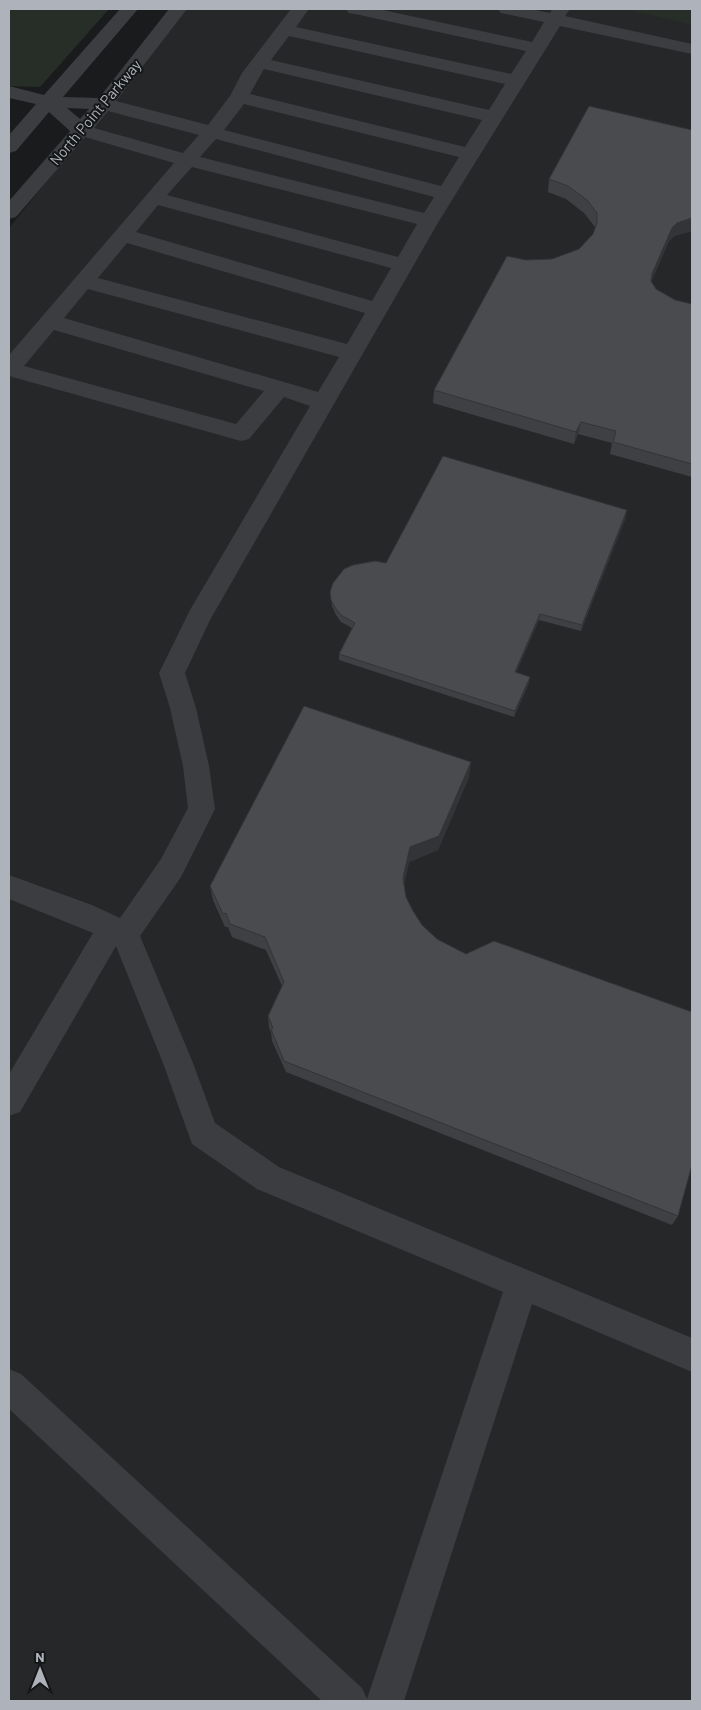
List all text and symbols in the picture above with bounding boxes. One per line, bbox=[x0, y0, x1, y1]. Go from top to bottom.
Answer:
street label: North Point Parkway bbox=[46, 55, 144, 168]
north arrow bbox=[15, 1645, 65, 1695]
text: N bbox=[35, 1648, 45, 1665]

